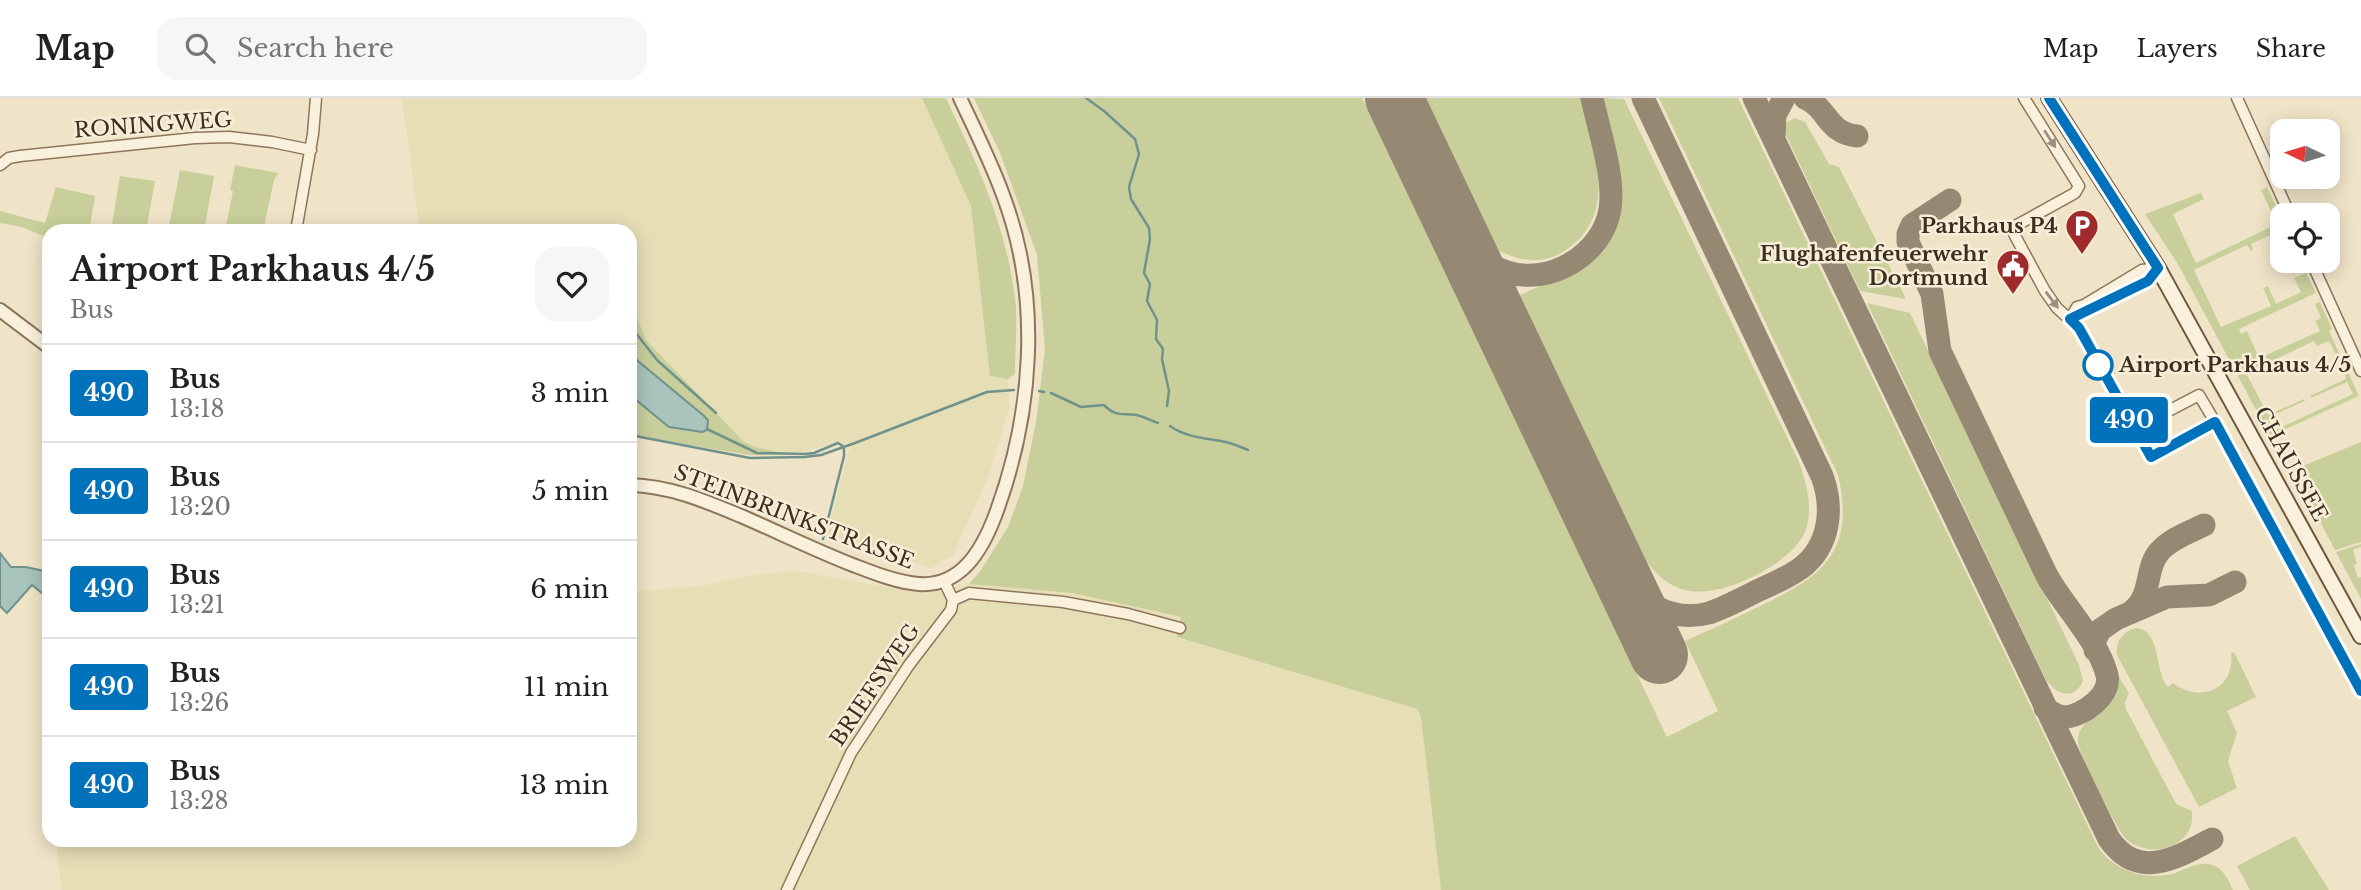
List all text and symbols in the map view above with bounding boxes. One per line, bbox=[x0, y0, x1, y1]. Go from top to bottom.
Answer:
search box bbox=[157, 17, 647, 80]
text: Map bbox=[35, 28, 115, 69]
icon: search bbox=[181, 29, 219, 67]
text: Search here bbox=[237, 32, 394, 64]
text: Map bbox=[2043, 34, 2099, 63]
text: Layers bbox=[2137, 34, 2218, 63]
text: Share bbox=[2256, 34, 2326, 63]
street label: RONINGWEG bbox=[73, 107, 233, 143]
north arrow bbox=[2270, 119, 2340, 189]
map controls bbox=[2270, 119, 2340, 273]
one-way arrow bbox=[2044, 129, 2057, 149]
button: locate bbox=[2270, 203, 2340, 273]
parking icon: Parkhaus P4 bbox=[2063, 207, 2101, 256]
place label: Parkhaus P4 bbox=[1921, 213, 2058, 239]
place label: Flughafenfeuerwehr Dortmund bbox=[1760, 241, 1989, 291]
button: heart bbox=[535, 247, 609, 321]
public building icon: Flughafenfeuerwehr Dortmund bbox=[1994, 247, 2032, 296]
text: Airport Parkhaus 4/5 bbox=[70, 249, 435, 290]
one-way arrow bbox=[2045, 291, 2059, 309]
text: Bus bbox=[70, 296, 113, 324]
marker: Airport Parkhaus 4/5 bbox=[2083, 350, 2113, 380]
place label: Airport Parkhaus 4/5 bbox=[2118, 352, 2351, 378]
text: Bus bbox=[169, 363, 220, 395]
text: 3 min bbox=[531, 377, 609, 409]
text: 490 bbox=[84, 378, 134, 407]
text: 13:18 bbox=[169, 395, 224, 423]
line badge: 490 bbox=[2089, 397, 2169, 443]
street label: CHAUSSEE bbox=[2249, 402, 2333, 526]
text: 490 bbox=[2104, 405, 2154, 434]
street label: STEINBRINKSTRASSE bbox=[670, 459, 918, 575]
text: Bus bbox=[169, 461, 220, 493]
text: 5 min bbox=[532, 475, 609, 507]
text: 490 bbox=[84, 476, 134, 505]
text: 13:20 bbox=[169, 493, 231, 521]
text: Bus bbox=[169, 559, 220, 591]
text: 6 min bbox=[530, 573, 609, 605]
text: 490 bbox=[84, 574, 134, 603]
text: 13:21 bbox=[169, 591, 225, 619]
street label: BRIEFSWEG bbox=[824, 619, 926, 751]
text: Bus bbox=[169, 657, 220, 689]
text: 11 min bbox=[524, 671, 609, 703]
text: 490 bbox=[84, 672, 134, 701]
text: 13:26 bbox=[169, 689, 229, 717]
text: Bus bbox=[169, 755, 220, 787]
text: 13 min bbox=[519, 769, 609, 801]
text: 490 bbox=[84, 770, 134, 799]
text: 13:28 bbox=[169, 787, 228, 815]

